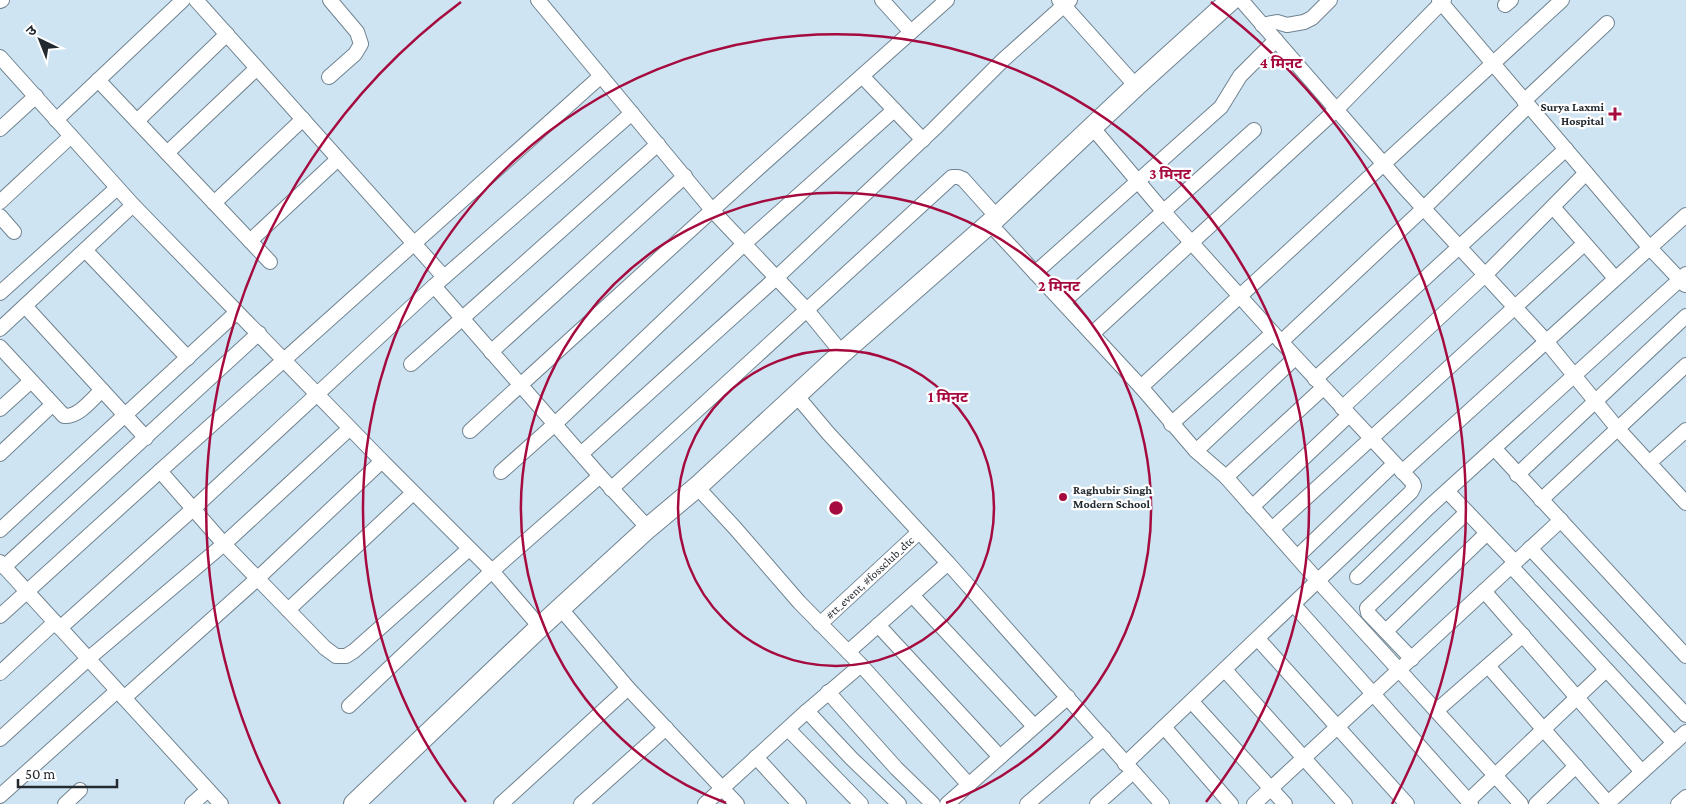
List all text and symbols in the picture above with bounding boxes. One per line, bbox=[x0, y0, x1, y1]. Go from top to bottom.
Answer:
north arrow bbox=[15, 15, 65, 65]
text: उ bbox=[23, 21, 40, 39]
text: 4 मिनट bbox=[1260, 55, 1303, 71]
place label: Surya Laxmi Hospital bbox=[1540, 100, 1605, 128]
marker: Surya Laxmi Hospital bbox=[1608, 107, 1622, 121]
text: 3 मिनट bbox=[1149, 166, 1192, 182]
text: 2 मिनट bbox=[1038, 278, 1081, 294]
text: 1 मिनट bbox=[928, 389, 969, 405]
place label: Raghubir Singh Modern School bbox=[1073, 483, 1152, 511]
marker: Raghubir Singh Modern School bbox=[1057, 491, 1069, 503]
centre of rings bbox=[827, 499, 845, 517]
street label: #tt_event, #fossclub_dtc bbox=[823, 533, 917, 622]
scale bar bbox=[18, 756, 116, 788]
text: 50 m bbox=[25, 766, 55, 782]

